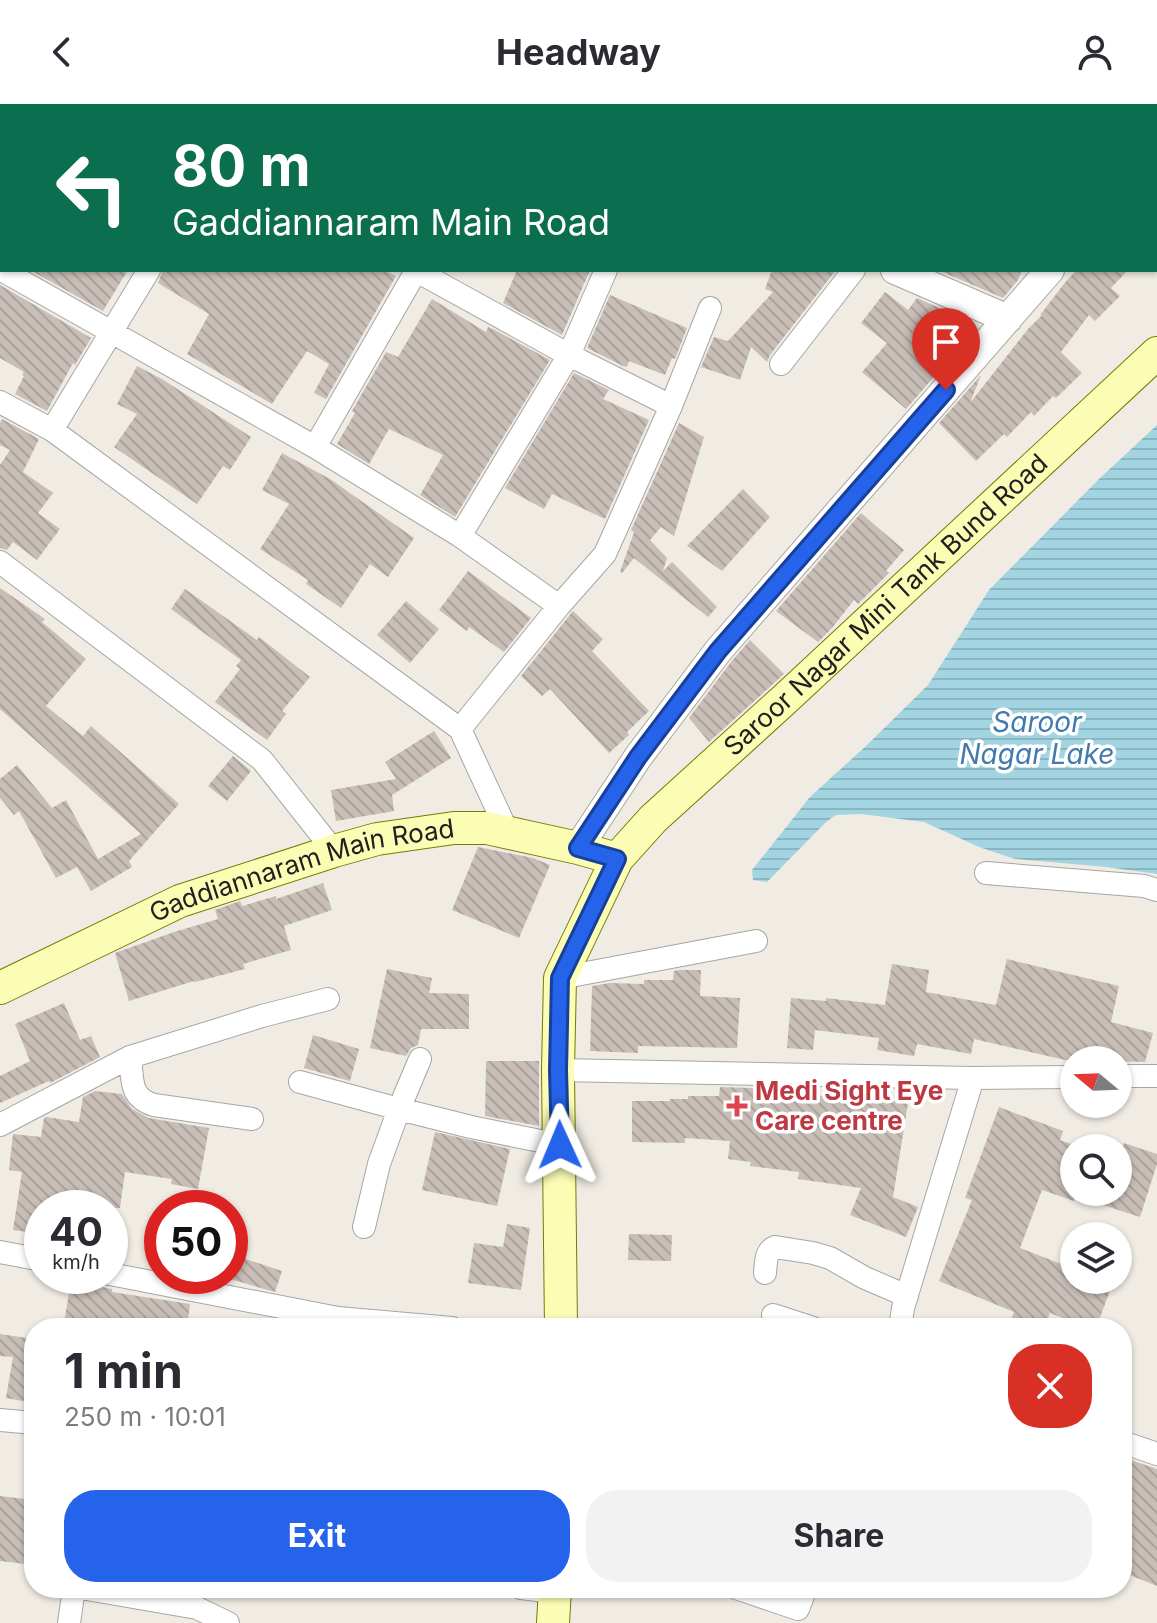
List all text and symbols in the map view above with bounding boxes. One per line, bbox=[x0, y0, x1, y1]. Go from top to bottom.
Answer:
icon: back bbox=[40, 30, 84, 74]
text: Headway bbox=[496, 30, 661, 74]
icon: person bbox=[1073, 30, 1117, 74]
text: 80 m bbox=[172, 132, 311, 200]
icon: left bbox=[40, 136, 144, 240]
text: Gaddiannaram Main Road bbox=[172, 200, 610, 244]
pin bbox=[912, 308, 980, 390]
icon: arrive bbox=[924, 320, 968, 364]
street label: Saroor Nagar Mini Tank Bund Road bbox=[717, 447, 1053, 762]
water label: Saroor Nagar Lake bbox=[960, 705, 1114, 771]
street label: Gaddiannaram Main Road bbox=[144, 812, 456, 928]
north arrow bbox=[1060, 1046, 1132, 1118]
map controls bbox=[1060, 1046, 1132, 1294]
place label: Medi Sight Eye Care centre bbox=[755, 1075, 943, 1136]
marker: Medi Sight Eye Care centre bbox=[726, 1095, 748, 1117]
position arrow bbox=[518, 1103, 602, 1187]
button: search bbox=[1060, 1134, 1132, 1206]
speed limit sign: 50 bbox=[144, 1190, 248, 1294]
text: 40 bbox=[49, 1207, 103, 1256]
button: layers bbox=[1060, 1222, 1132, 1294]
text: km/h bbox=[52, 1250, 100, 1274]
text: 1 min bbox=[64, 1341, 183, 1400]
button: close bbox=[1008, 1344, 1092, 1428]
text: 250 m · 10:01 bbox=[64, 1401, 226, 1432]
button: Exit bbox=[64, 1490, 570, 1582]
button: Share bbox=[586, 1490, 1092, 1582]

